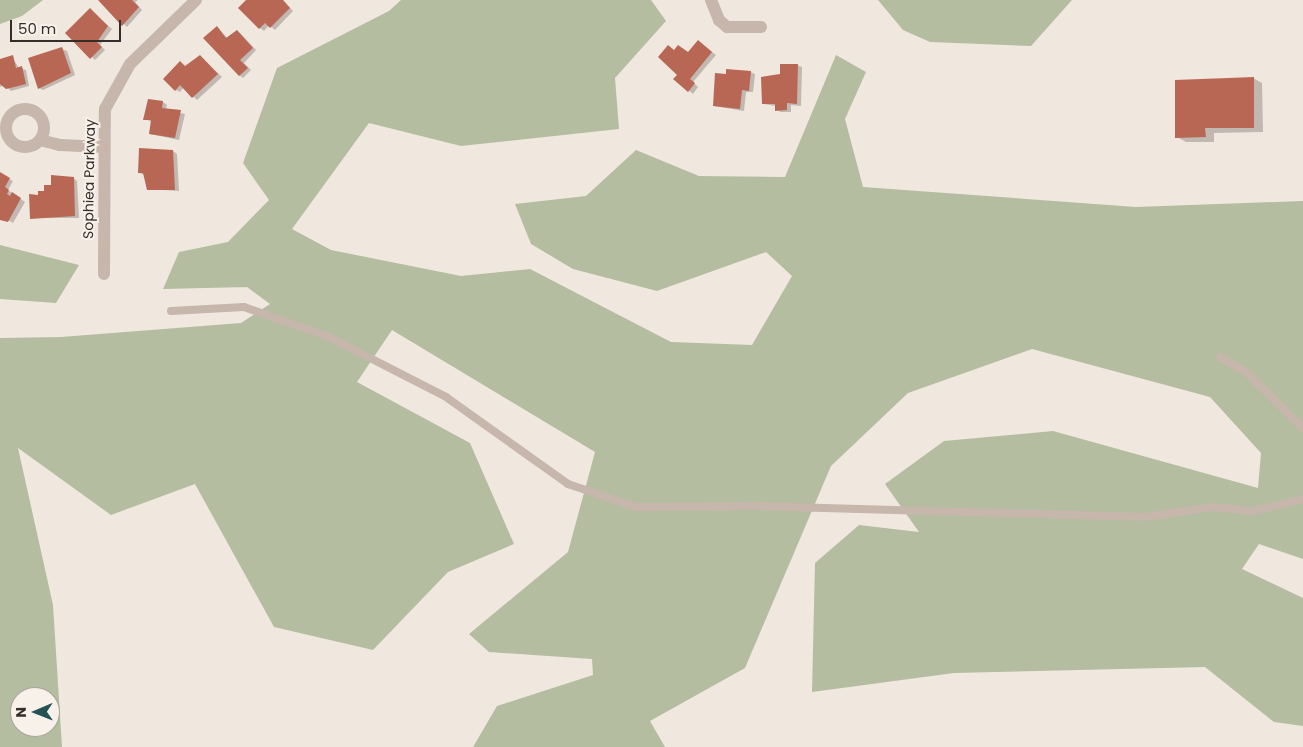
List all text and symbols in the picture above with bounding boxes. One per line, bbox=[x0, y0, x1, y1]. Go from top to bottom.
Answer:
scale bar bbox=[12, 10, 124, 42]
text: 50 m bbox=[18, 18, 56, 39]
street label: Sophiea Parkway bbox=[80, 119, 98, 239]
north arrow bbox=[10, 687, 60, 737]
text: N bbox=[11, 707, 31, 718]

